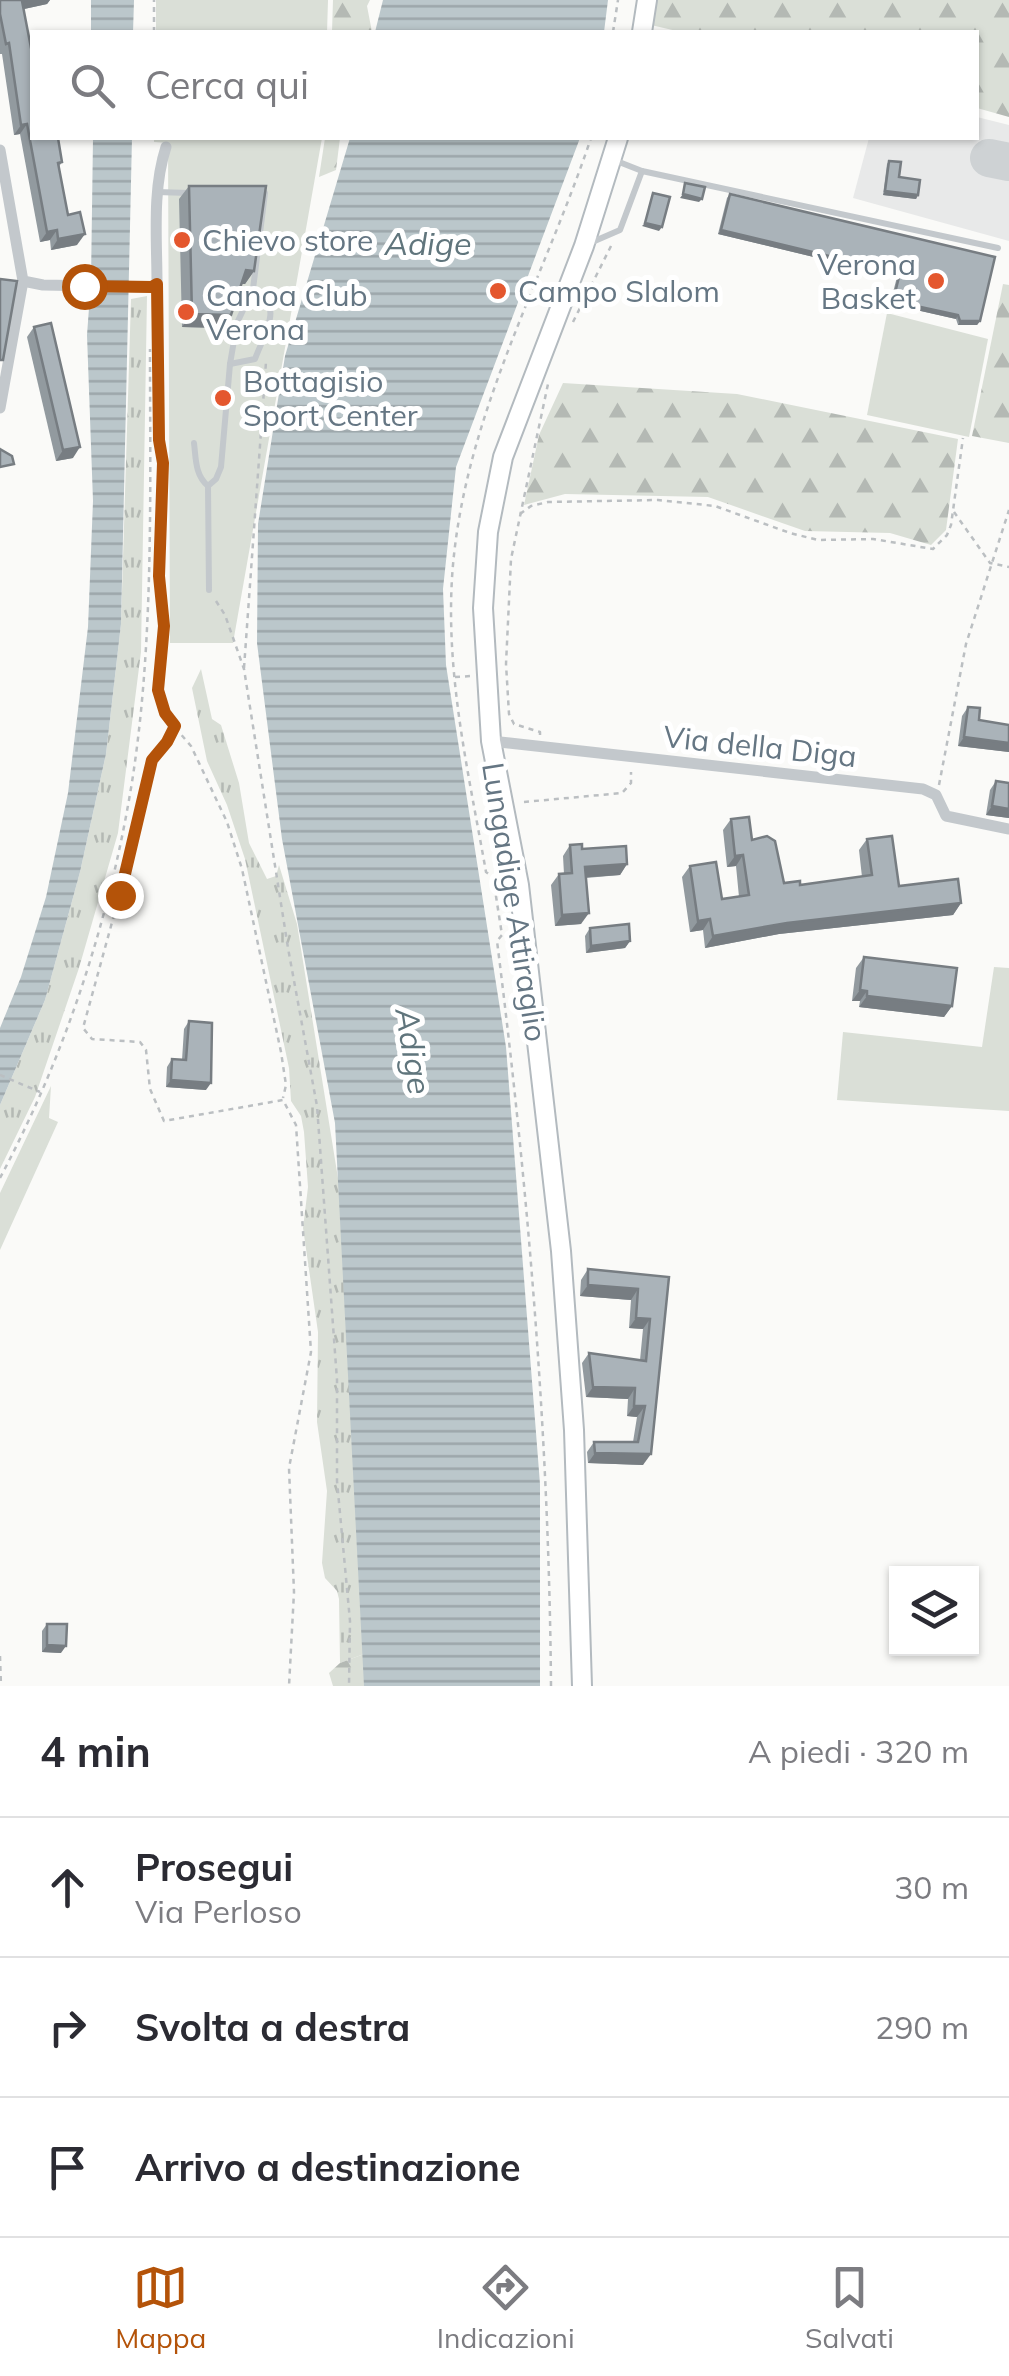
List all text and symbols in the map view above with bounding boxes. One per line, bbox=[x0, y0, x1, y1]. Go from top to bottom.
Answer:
search box bbox=[30, 30, 979, 140]
icon: search bbox=[65, 58, 120, 113]
text: Cerca qui bbox=[145, 61, 309, 109]
place label: Chievo store bbox=[202, 221, 373, 259]
water label: Adige bbox=[384, 223, 471, 263]
marker: Chievo store bbox=[171, 229, 193, 251]
place label: Verona Basket bbox=[817, 245, 916, 317]
route start bbox=[62, 264, 108, 310]
marker: Verona Basket bbox=[925, 270, 947, 292]
place label: Campo Slalom bbox=[518, 272, 720, 310]
place label: Canoa Club Verona bbox=[206, 276, 368, 348]
marker: Campo Slalom bbox=[487, 280, 509, 302]
marker: Canoa Club Verona bbox=[175, 301, 197, 323]
place label: Bottagisio Sport Center bbox=[243, 362, 418, 434]
marker: Bottagisio Sport Center bbox=[212, 387, 234, 409]
street label: Via della Diga bbox=[662, 717, 858, 775]
street label: Lungadige Attiraglio bbox=[474, 760, 556, 1044]
route end bbox=[98, 873, 144, 919]
water label: Adige bbox=[387, 1004, 441, 1097]
map controls bbox=[889, 1566, 979, 1656]
button: layers bbox=[889, 1566, 979, 1656]
text: 4 min bbox=[40, 1725, 151, 1778]
text: A piedi · 320 m bbox=[748, 1731, 969, 1771]
text: Prosegui bbox=[135, 1843, 293, 1891]
icon: ahead bbox=[40, 1860, 95, 1915]
text: 30 m bbox=[894, 1867, 969, 1907]
text: Via Perloso bbox=[135, 1891, 302, 1931]
icon: right bbox=[40, 2000, 95, 2055]
text: Svolta a destra bbox=[135, 2003, 410, 2051]
text: 290 m bbox=[875, 2007, 969, 2047]
icon: arrive bbox=[40, 2140, 95, 2195]
text: Arrivo a destinazione bbox=[135, 2143, 521, 2191]
tab: Mappa bbox=[115, 2260, 206, 2355]
tab: Indicazioni bbox=[437, 2260, 575, 2355]
tab: Salvati bbox=[805, 2260, 894, 2355]

